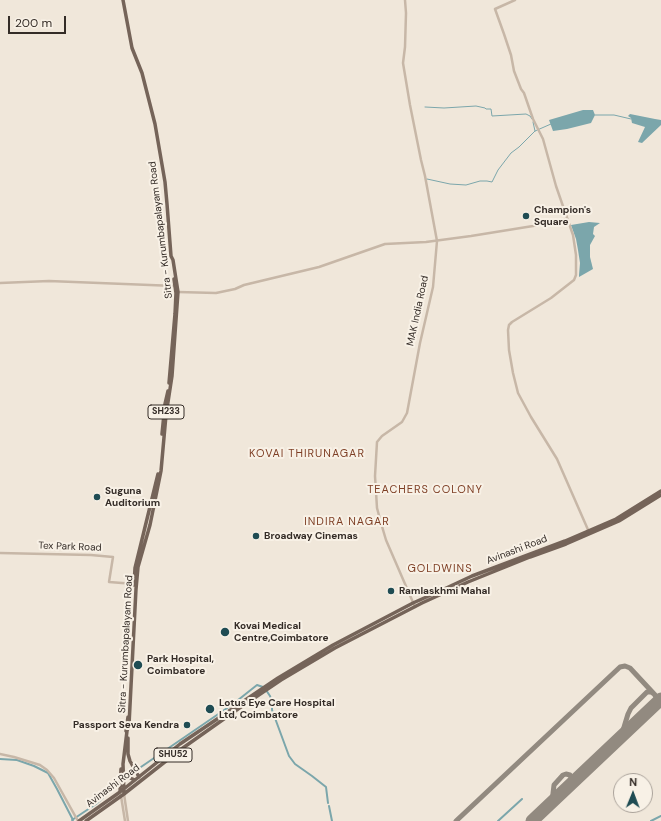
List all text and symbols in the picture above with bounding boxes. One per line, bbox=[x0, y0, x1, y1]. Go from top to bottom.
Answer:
scale bar bbox=[10, 8, 68, 34]
text: 200 m bbox=[15, 15, 52, 31]
street label: Sitra - Kurumbapalayam Road bbox=[147, 161, 175, 299]
place label: Champion's Square bbox=[534, 204, 591, 228]
marker: Champion's Square bbox=[521, 211, 531, 221]
street label: MAK India Road bbox=[405, 275, 431, 347]
road number: SH233 bbox=[148, 405, 184, 419]
district label: KOVAI THIRUNAGAR bbox=[249, 447, 365, 461]
district label: TEACHERS COLONY bbox=[367, 483, 483, 497]
place label: Suguna Auditorium bbox=[105, 485, 160, 508]
marker: Suguna Auditorium bbox=[92, 492, 102, 502]
district label: INDIRA NAGAR bbox=[304, 515, 390, 529]
place label: Broadway Cinemas bbox=[264, 530, 358, 542]
marker: Broadway Cinemas bbox=[251, 531, 261, 541]
street label: Avinashi Road bbox=[485, 533, 549, 567]
street label: Tex Park Road bbox=[38, 540, 102, 554]
district label: GOLDWINS bbox=[407, 562, 473, 576]
street label: Sitra - Kurumbapalayam Road bbox=[116, 575, 136, 713]
place label: Ramlaskhmi Mahal bbox=[399, 585, 490, 597]
marker: Ramlaskhmi Mahal bbox=[386, 586, 396, 596]
place label: Kovai Medical Centre,Coimbatore bbox=[234, 620, 329, 644]
marker: Kovai Medical Centre,Coimbatore bbox=[219, 626, 231, 638]
place label: Park Hospital, Coimbatore bbox=[147, 653, 214, 676]
marker: Park Hospital, Coimbatore bbox=[132, 659, 144, 671]
place label: Lotus Eye Care Hospital Ltd, Coimbatore bbox=[219, 697, 335, 720]
marker: Lotus Eye Care Hospital Ltd, Coimbatore bbox=[204, 703, 216, 715]
place label: Passport Seva Kendra bbox=[73, 719, 179, 731]
marker: Passport Seva Kendra bbox=[182, 720, 192, 730]
road number: SHU52 bbox=[154, 748, 192, 762]
street label: Avinashi Road bbox=[84, 762, 142, 810]
north arrow bbox=[613, 773, 653, 813]
text: N bbox=[629, 775, 637, 789]

